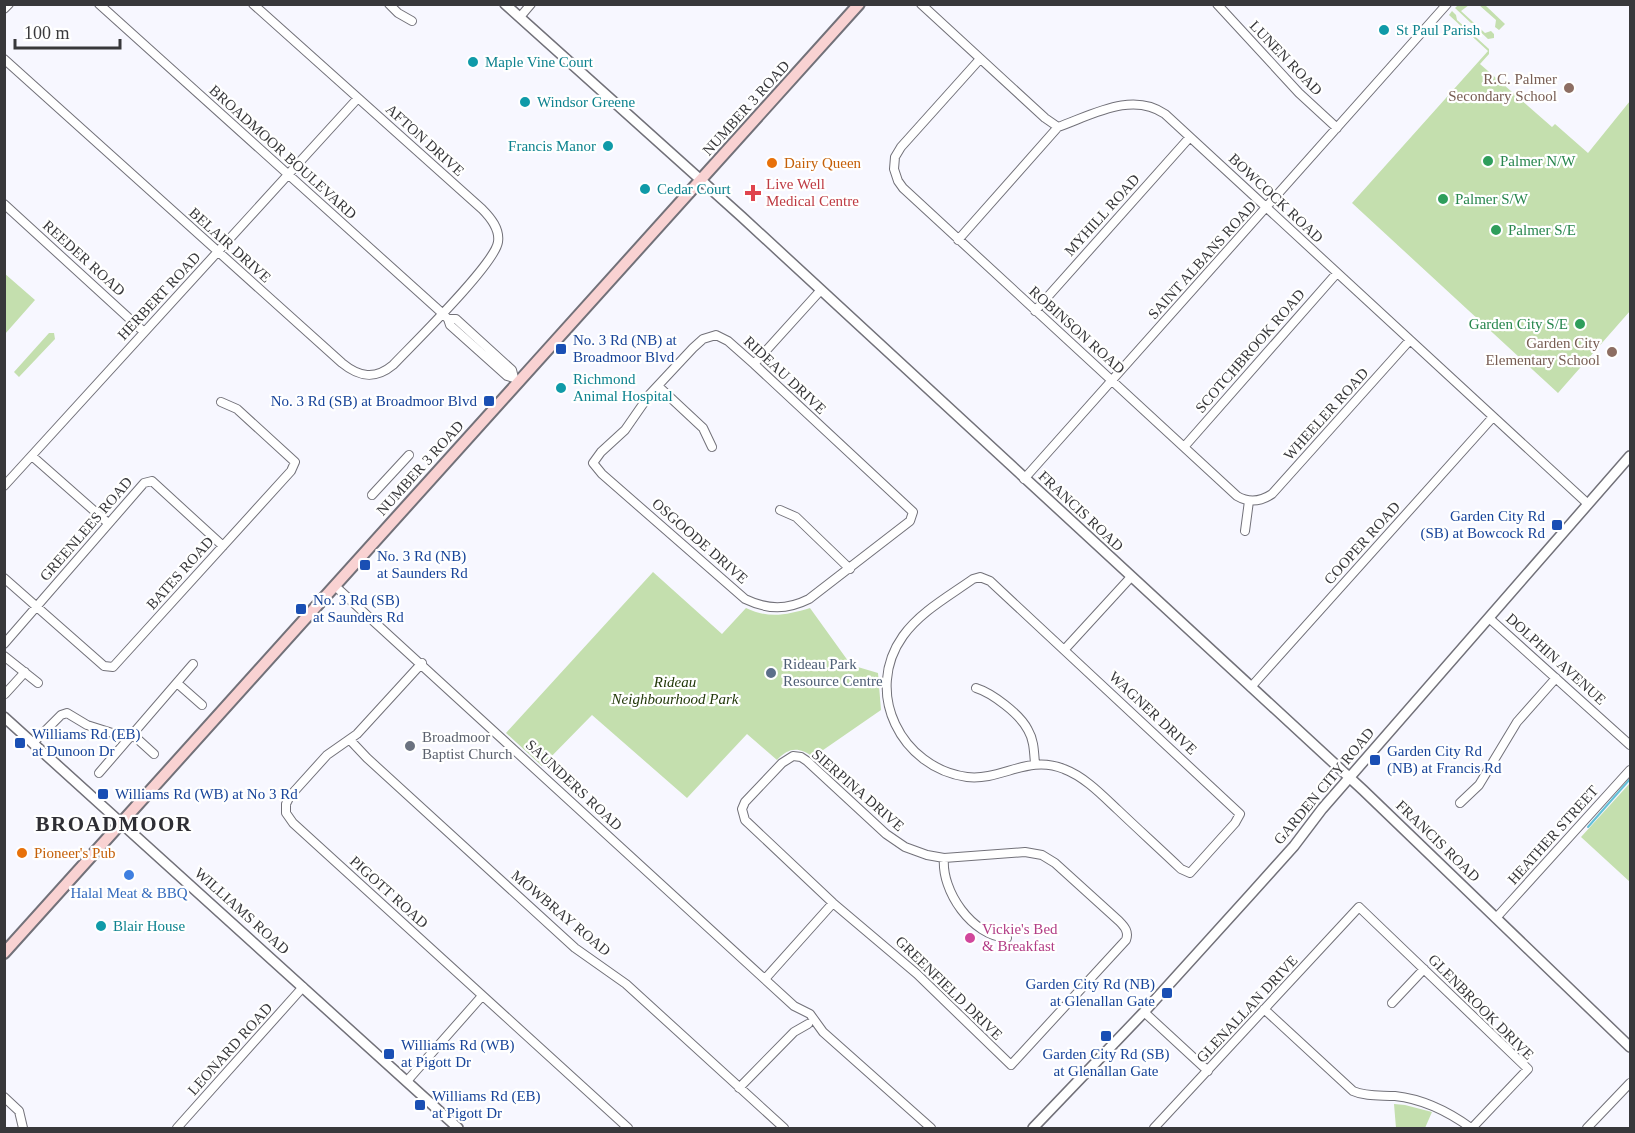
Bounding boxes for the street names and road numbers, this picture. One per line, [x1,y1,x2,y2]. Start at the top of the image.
street label: LUNEN ROAD [1247,18,1326,99]
street label: NUMBER 3 ROAD [699,57,793,159]
street label: BROADMOOR BOULEVARD [206,82,360,222]
street label: AFTON DRIVE [383,101,467,179]
street label: BOWCOCK ROAD [1226,150,1327,246]
street label: MYHILL ROAD [1061,171,1143,259]
street label: SAINT ALBANS ROAD [1145,198,1259,322]
street label: BELAIR DRIVE [186,204,274,286]
street label: REEDER ROAD [40,217,128,299]
street label: HERBERT ROAD [114,249,204,343]
street label: ROBINSON ROAD [1026,283,1128,377]
street label: SCOTCHBROOK ROAD [1192,286,1308,416]
street label: RIDEAU DRIVE [741,333,829,417]
street label: WHEELER ROAD [1281,365,1371,463]
street label: NUMBER 3 ROAD [373,417,467,519]
street label: FRANCIS ROAD [1035,468,1127,554]
street label: GREENLEES ROAD [37,474,135,584]
street label: OSGOODE DRIVE [649,495,751,587]
street label: COOPER ROAD [1321,498,1403,588]
street label: BATES ROAD [143,533,217,613]
street label: DOLPHIN AVENUE [1503,610,1609,708]
street label: WAGNER DRIVE [1106,668,1200,758]
street label: GARDEN CITY ROAD [1271,724,1377,847]
street label: SAUNDERS ROAD [523,736,625,834]
street label: SIERPINA DRIVE [809,746,907,834]
street label: HEATHER STREET [1505,782,1601,888]
street label: FRANCIS ROAD [1393,797,1483,885]
street label: PIGOTT ROAD [347,853,431,931]
street label: WILLIAMS ROAD [192,864,293,958]
street label: MOWBRAY ROAD [508,867,614,959]
street label: GREENFIELD DRIVE [892,933,1006,1043]
street label: GLENBROOK DRIVE [1425,951,1537,1063]
street label: GLENALLAN DRIVE [1193,952,1301,1066]
street label: LEONARD ROAD [185,1000,276,1098]

